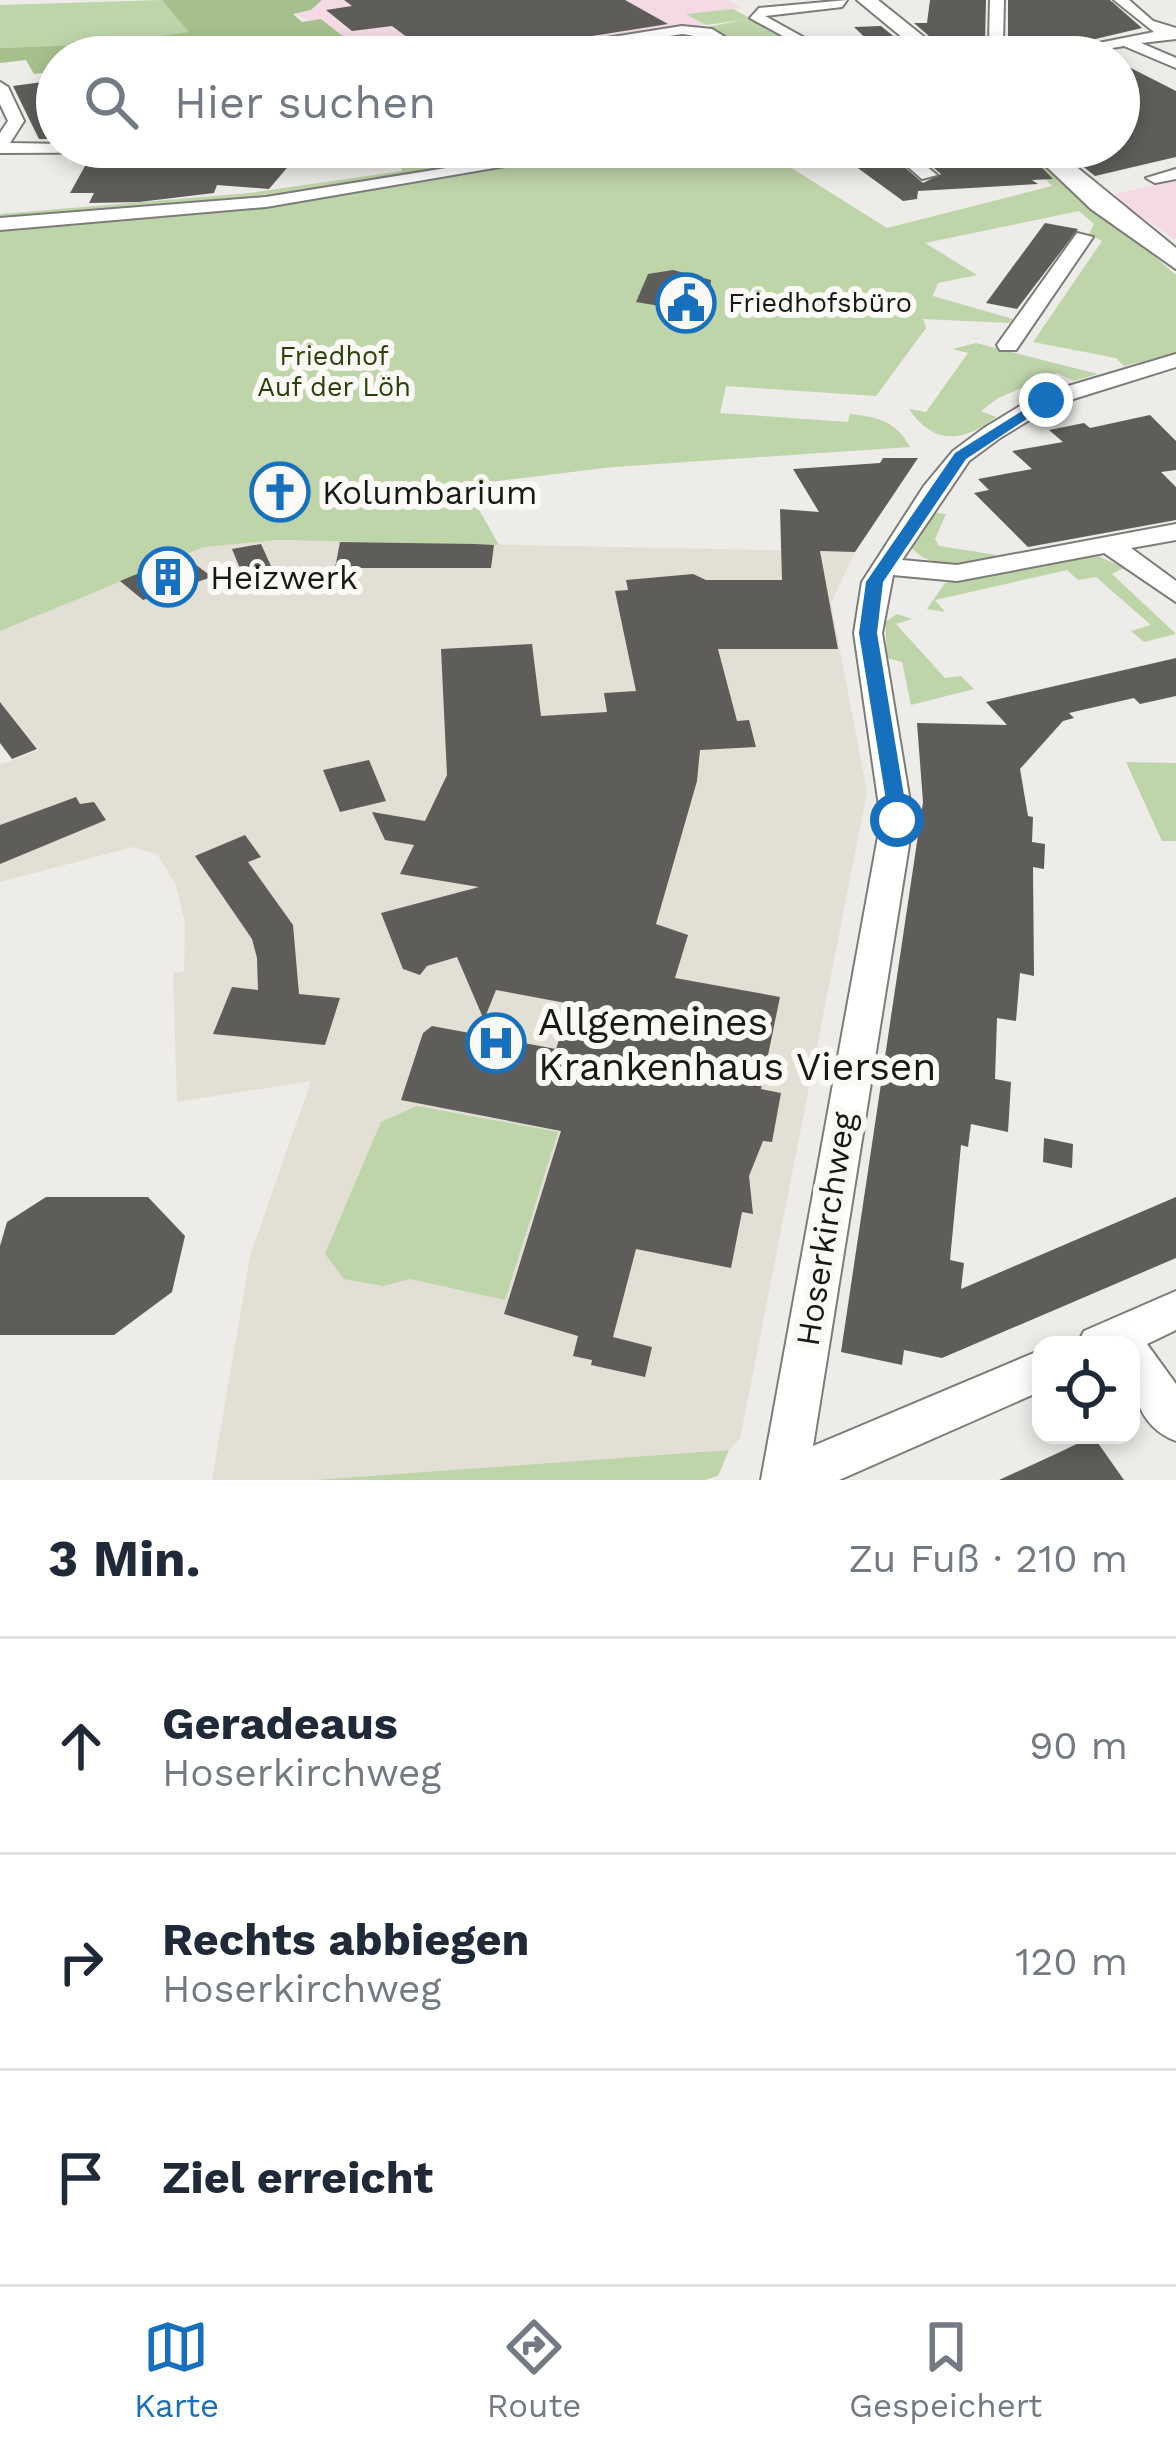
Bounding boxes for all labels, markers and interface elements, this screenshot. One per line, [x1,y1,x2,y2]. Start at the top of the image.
search box [36,36,1140,168]
icon: search [78,69,144,135]
text: Hier suchen [174,76,436,129]
public building icon: Friedhofsbüro [655,272,717,334]
place label: Friedhofsbüro [728,287,912,319]
park label: Friedhof Auf der Löh [257,340,411,403]
route end [1019,373,1073,427]
church icon: Kolumbarium [249,461,311,523]
place label: Kolumbarium [322,473,537,512]
building icon: Heizwerk [137,546,199,608]
place label: Heizwerk [210,558,358,597]
route start [870,793,924,847]
place label: Allgemeines Krankenhaus Viersen [538,999,936,1089]
hospital icon: Allgemeines Krankenhaus Viersen [465,1012,527,1074]
street label: Hoserkirchweg [788,1109,863,1349]
map controls [1032,1336,1140,1444]
button: locate [1032,1336,1140,1444]
text: 3 Min. [48,1529,201,1588]
text: Zu Fuß · 210 m [848,1536,1128,1581]
text: Geradeaus [162,1697,398,1750]
icon: ahead [48,1713,114,1779]
text: 90 m [1029,1723,1128,1768]
text: Hoserkirchweg [162,1750,441,1795]
text: Rechts abbiegen [162,1913,529,1966]
icon: right [48,1929,114,1995]
text: 120 m [1015,1939,1128,1984]
text: Hoserkirchweg [162,1966,441,2011]
icon: arrive [48,2145,114,2211]
text: Ziel erreicht [162,2151,433,2204]
tab: Karte [134,2314,219,2425]
tab: Route [487,2314,581,2425]
tab: Gespeichert [849,2314,1042,2425]

